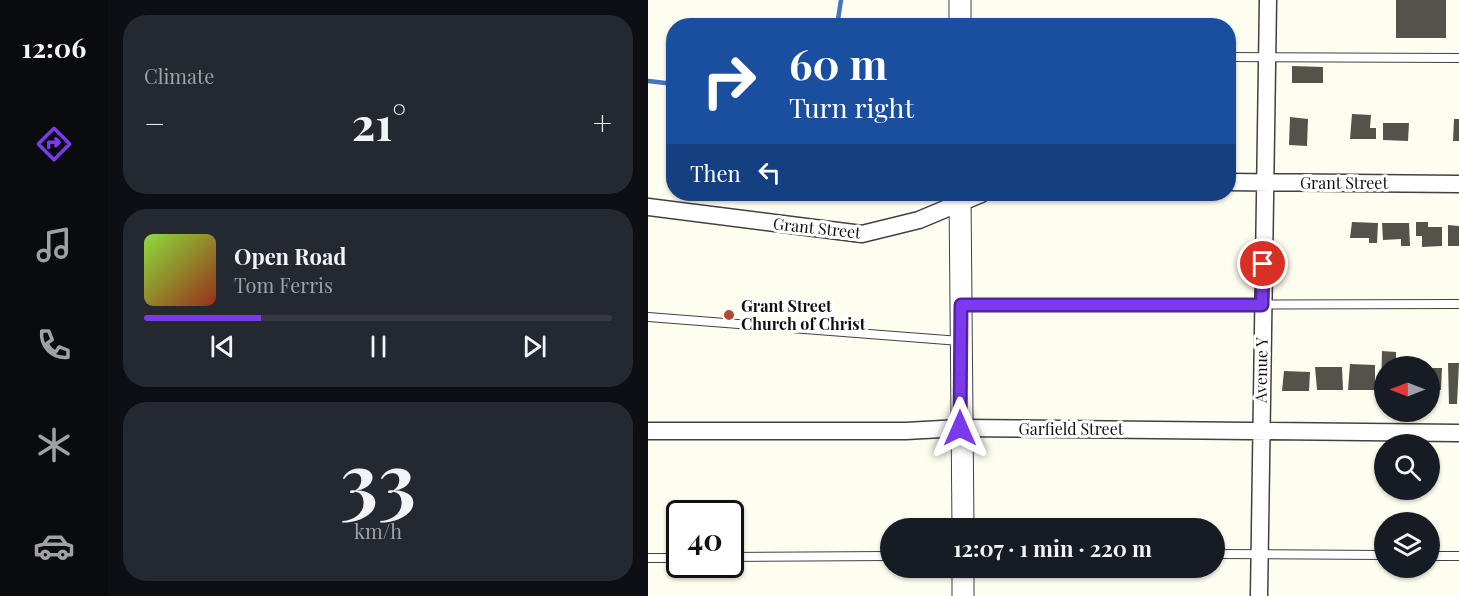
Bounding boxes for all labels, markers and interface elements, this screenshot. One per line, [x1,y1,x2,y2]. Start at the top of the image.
text: 12:06 [22,29,86,65]
text: 60 m [789,35,887,91]
icon: right [690,42,768,120]
text: Climate [144,62,214,89]
text: Turn right [789,89,914,125]
text: 21° [352,92,406,152]
text: − [144,100,165,144]
text: + [593,100,612,144]
icon: directions [33,123,75,165]
icon: left [753,156,786,189]
text: Then [690,158,741,188]
street label: Grant Street [1300,172,1388,193]
street label: Grant Street [772,212,862,243]
icon: music [33,224,75,266]
pin [1237,238,1288,289]
text: Open Road [234,241,346,271]
icon: arrive [1246,247,1279,280]
text: Tom Ferris [234,271,333,298]
place label: Grant Street Church of Christ [741,295,866,334]
marker: Grant Street Church of Christ [722,308,736,322]
icon: phone [33,324,75,366]
icon: previous [206,330,239,363]
icon: pause [362,330,395,363]
icon: next [518,330,551,363]
street label: Avenue Y [1249,336,1272,404]
north arrow [1374,356,1440,422]
map controls [1374,356,1440,578]
position arrow [928,396,992,460]
street label: Garfield Street [1019,418,1124,439]
icon: climate [33,424,75,466]
text: 33 [340,426,416,530]
button: search [1374,434,1440,500]
speed limit sign: 40 [666,500,744,578]
button: layers [1374,512,1440,578]
text: km/h [354,517,402,544]
icon: car [33,525,75,567]
text: 12:07 · 1 min · 220 m [953,533,1152,563]

